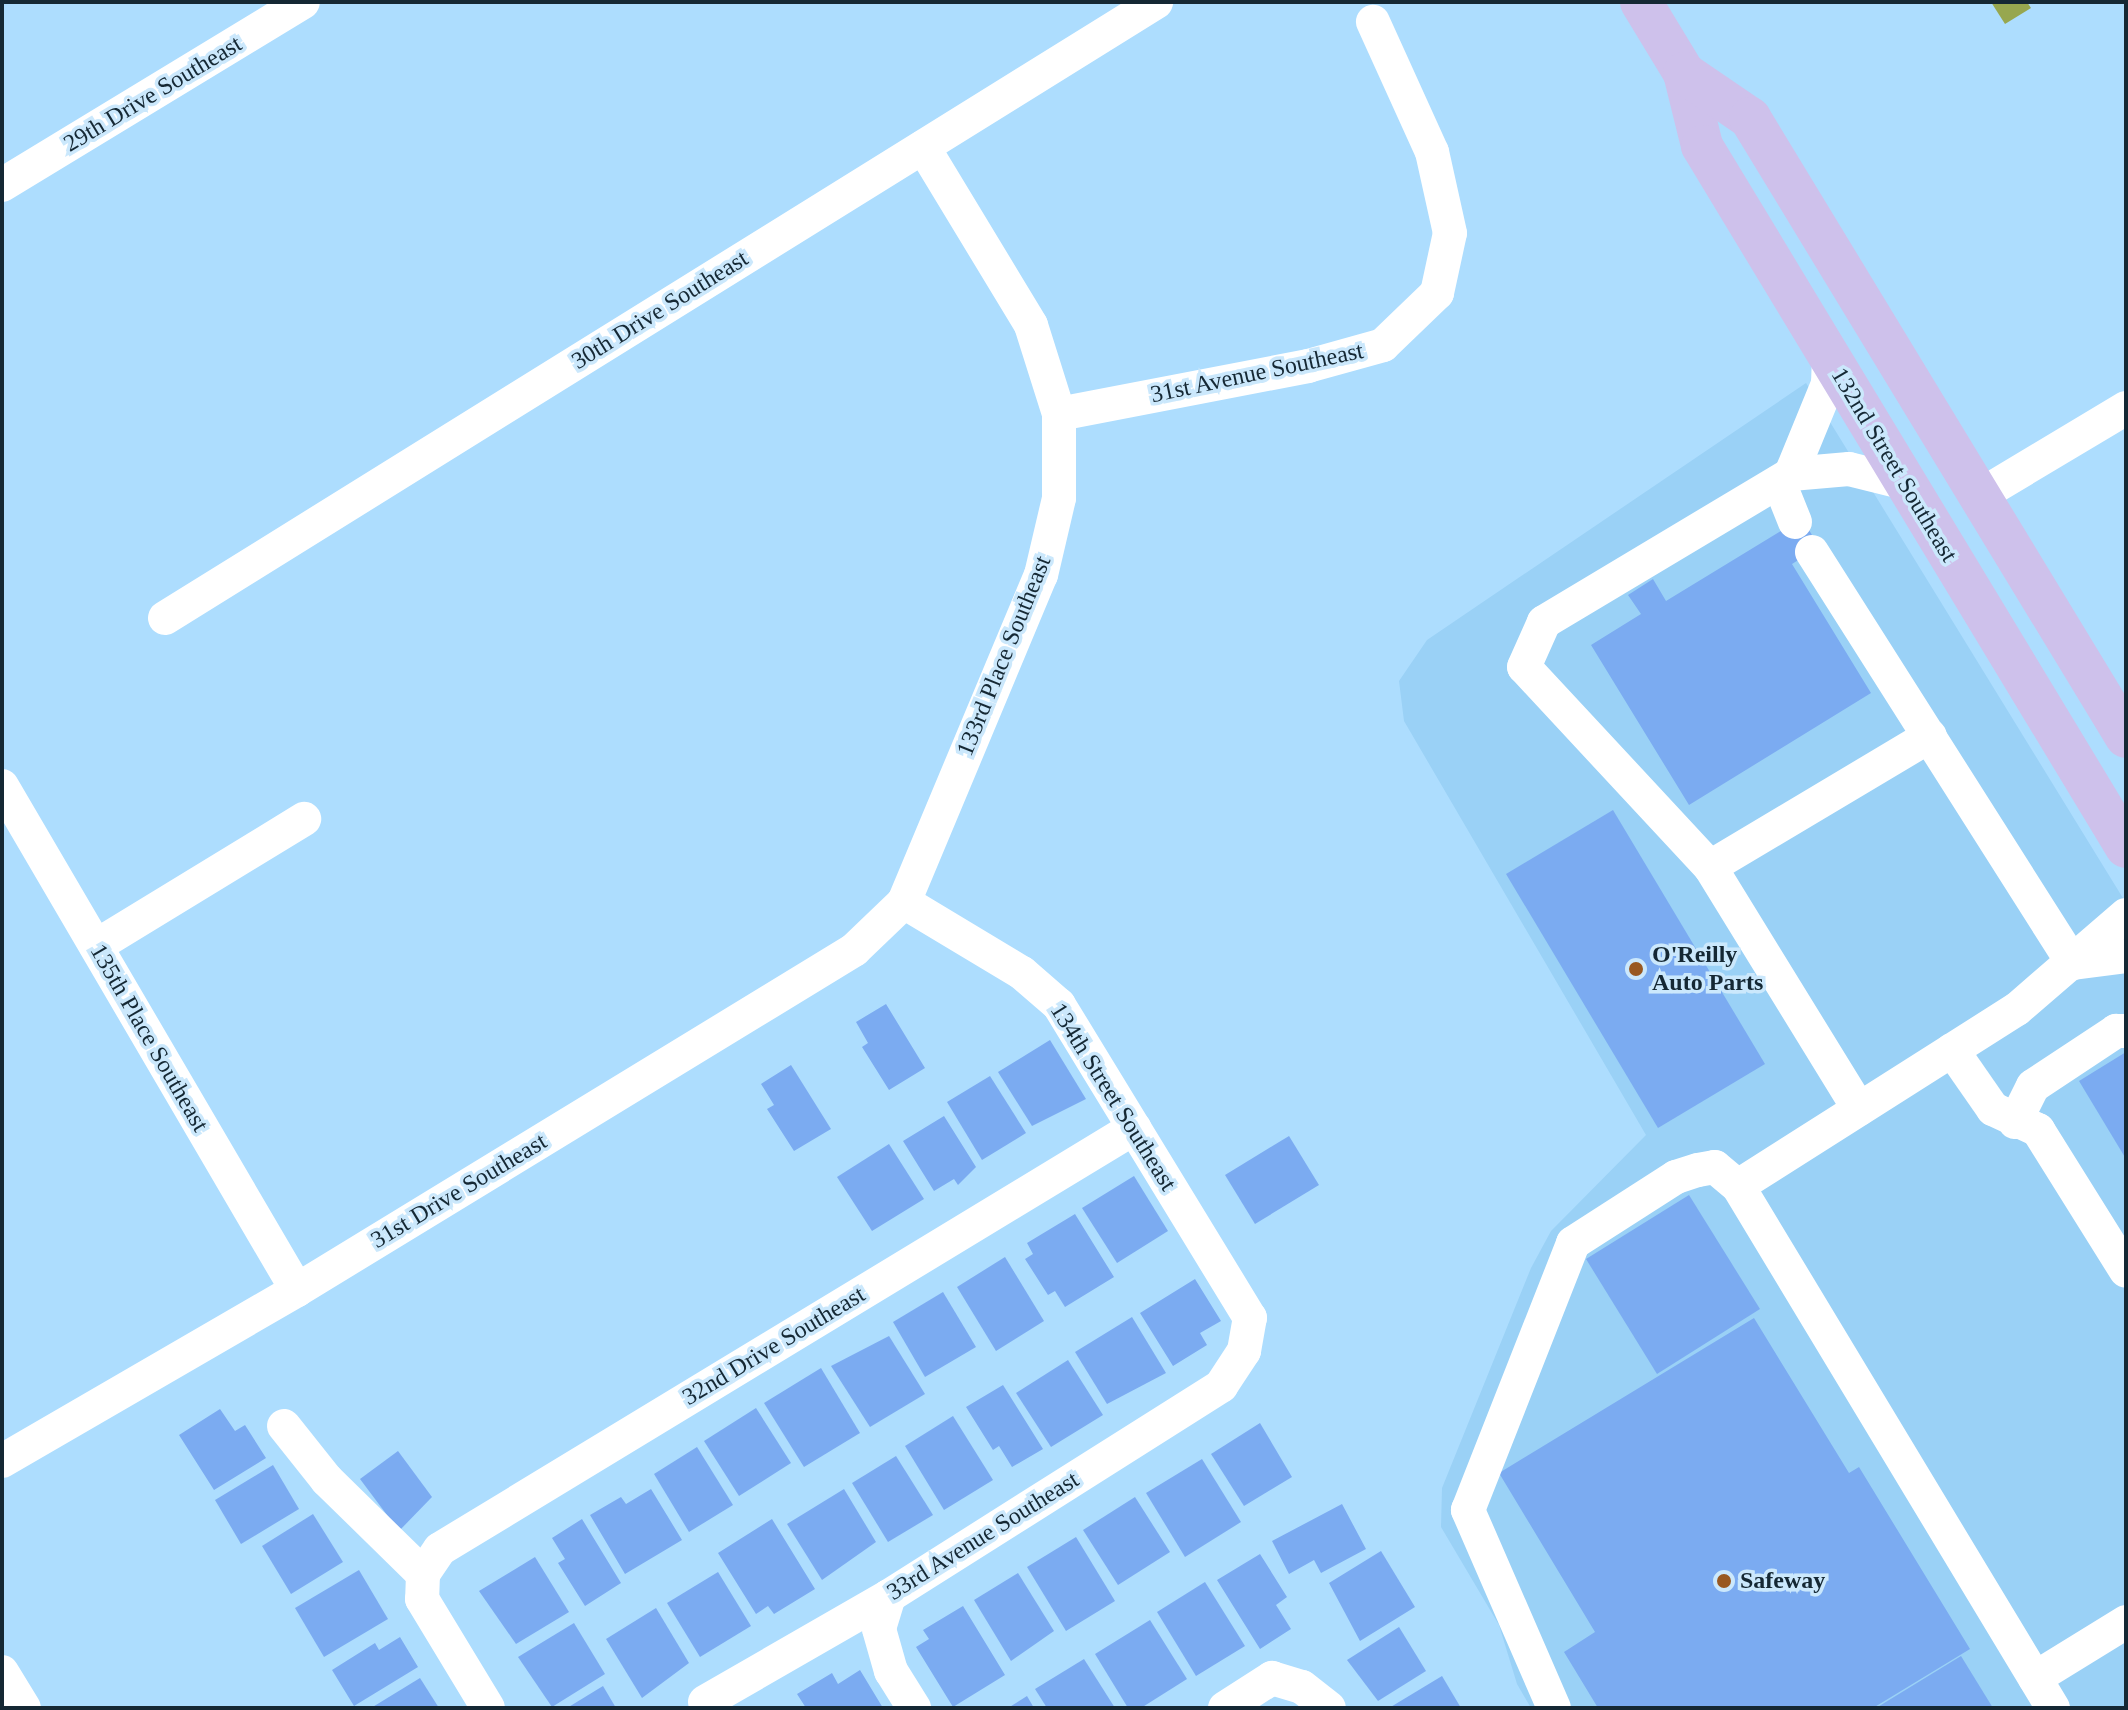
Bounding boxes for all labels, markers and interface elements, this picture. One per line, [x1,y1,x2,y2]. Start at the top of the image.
street label: 29th Drive Southeast [59,29,247,159]
street label: 30th Drive Southeast [566,244,754,376]
street label: 31st Avenue Southeast [1147,336,1367,410]
street label: 132nd Street Southeast [1825,363,1963,567]
street label: 133rd Place Southeast [951,552,1057,760]
street label: 135th Place Southeast [84,939,214,1137]
place label: O'Reilly Auto Parts [1652,941,1763,997]
marker: O'Reilly Auto Parts [1627,960,1645,978]
street label: 134th Street Southeast [1044,998,1182,1196]
street label: 31st Drive Southeast [366,1127,552,1255]
street label: 32nd Drive Southeast [677,1280,871,1412]
street label: 33rd Avenue Southeast [881,1465,1085,1607]
place label: Safeway [1740,1567,1825,1595]
marker: Safeway [1715,1572,1733,1590]

